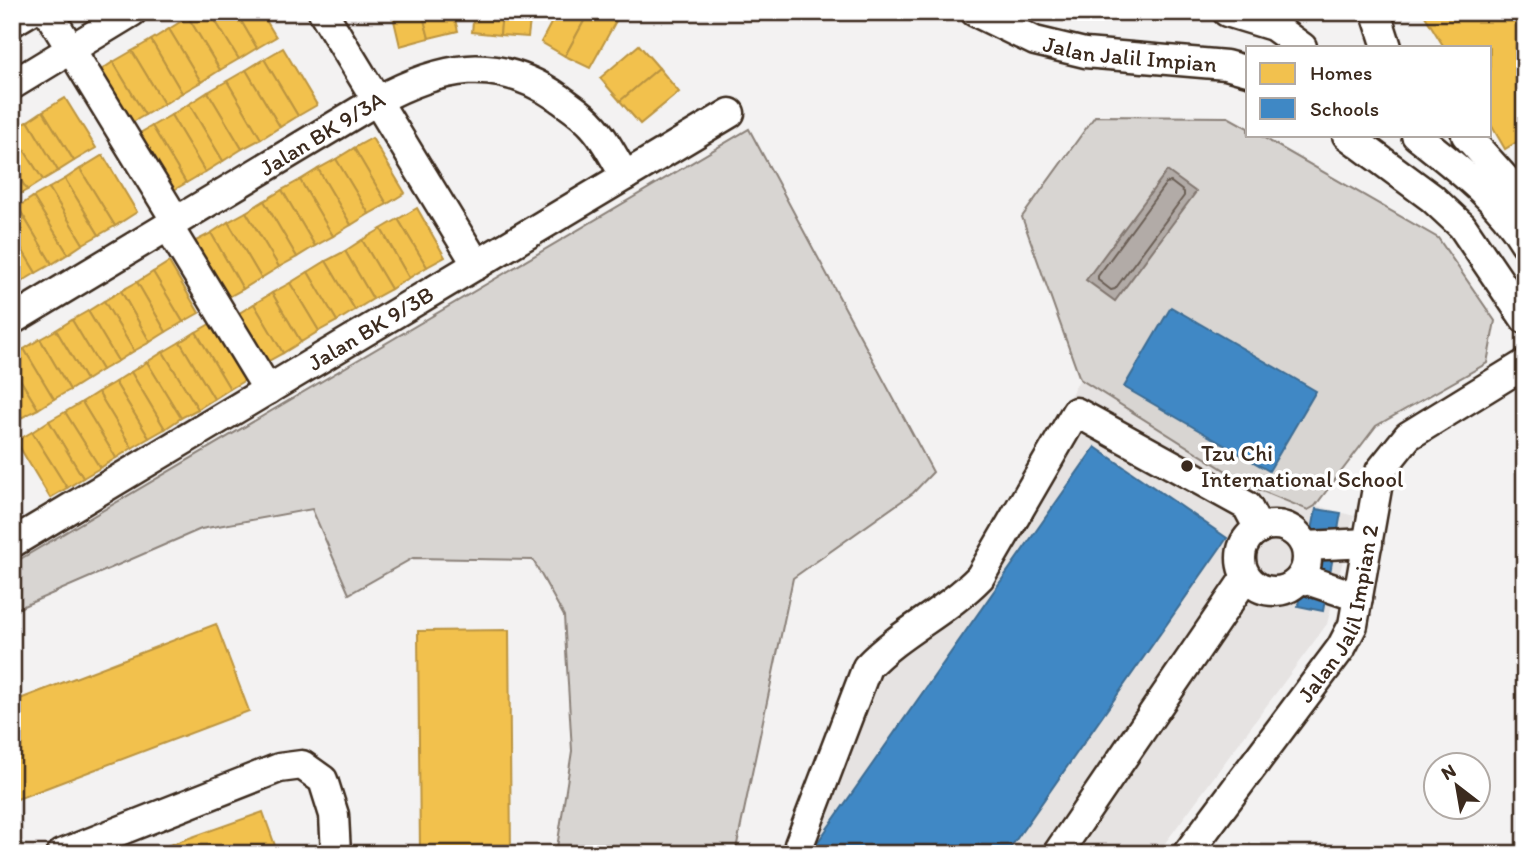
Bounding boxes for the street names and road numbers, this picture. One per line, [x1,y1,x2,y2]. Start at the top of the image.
street label: Jalan Jalil Impian [1040,29,1218,78]
street label: Jalan BK 9/3A [254,85,390,182]
street label: Jalan BK 9/3B [303,280,439,377]
street label: Jalan Jalil Impian 2 [1291,522,1384,708]

